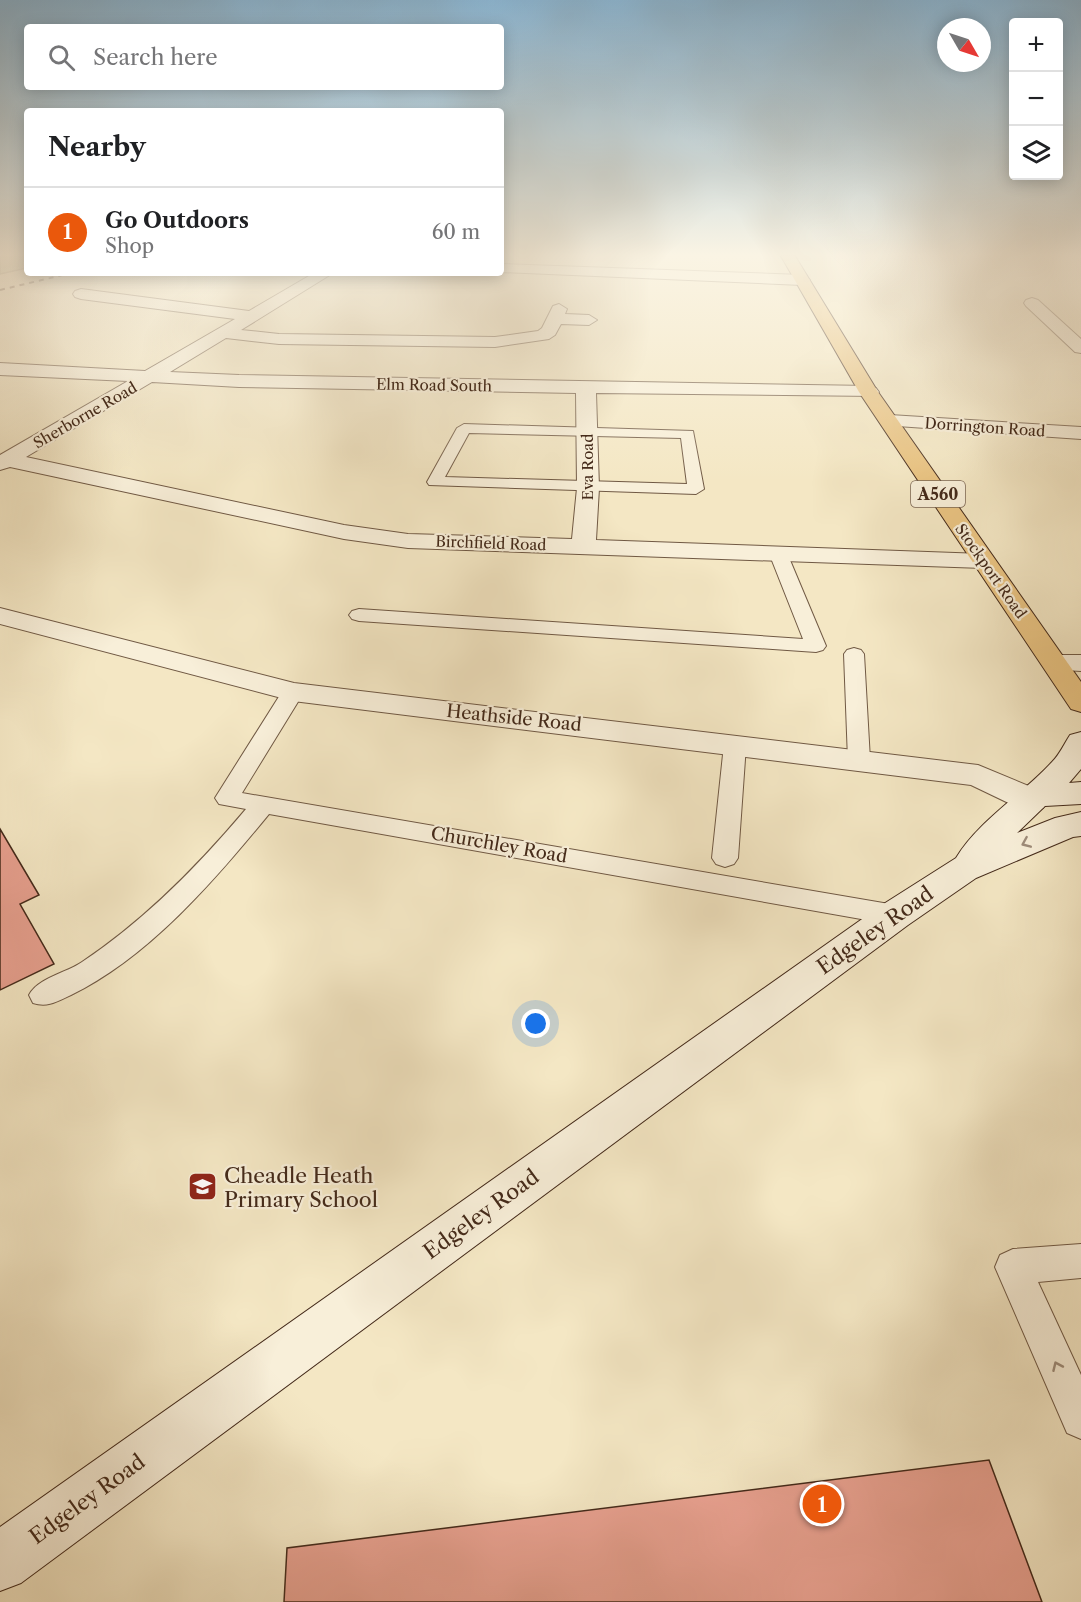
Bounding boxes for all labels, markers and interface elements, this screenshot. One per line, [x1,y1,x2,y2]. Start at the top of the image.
north arrow [937,18,991,72]
map controls [1009,18,1063,180]
button: + [1009,18,1063,72]
search box [24,24,504,90]
icon: search [45,41,78,74]
text: Search here [93,44,218,71]
button: − [1009,72,1063,126]
button: layers [1009,126,1063,180]
text: Nearby [48,131,146,163]
text: Go Outdoors [105,207,249,234]
text: 1 [63,220,72,244]
text: 60 m [432,220,480,244]
text: Shop [105,234,154,258]
street label: Elm Road South [376,374,493,396]
street label: Sherborne Road [30,378,140,452]
street label: Dorrington Road [924,413,1046,441]
street label: Eva Road [578,434,597,500]
road number: A560 [911,481,965,507]
street label: Stockport Road [951,520,1031,622]
street label: Birchfield Road [435,532,547,554]
street label: Heathside Road [445,700,583,736]
street label: Churchley Road [429,822,569,868]
one-way arrow [1021,836,1032,848]
street label: Edgeley Road [812,881,938,979]
your location [521,1009,550,1038]
place label: Cheadle Heath Primary School [224,1163,378,1212]
street label: Edgeley Road [419,1164,544,1264]
school or university icon: Cheadle Heath Primary School [187,1171,219,1203]
one-way arrow [1052,1361,1064,1372]
street label: Edgeley Road [25,1449,150,1549]
pin: 1 [802,1482,842,1526]

